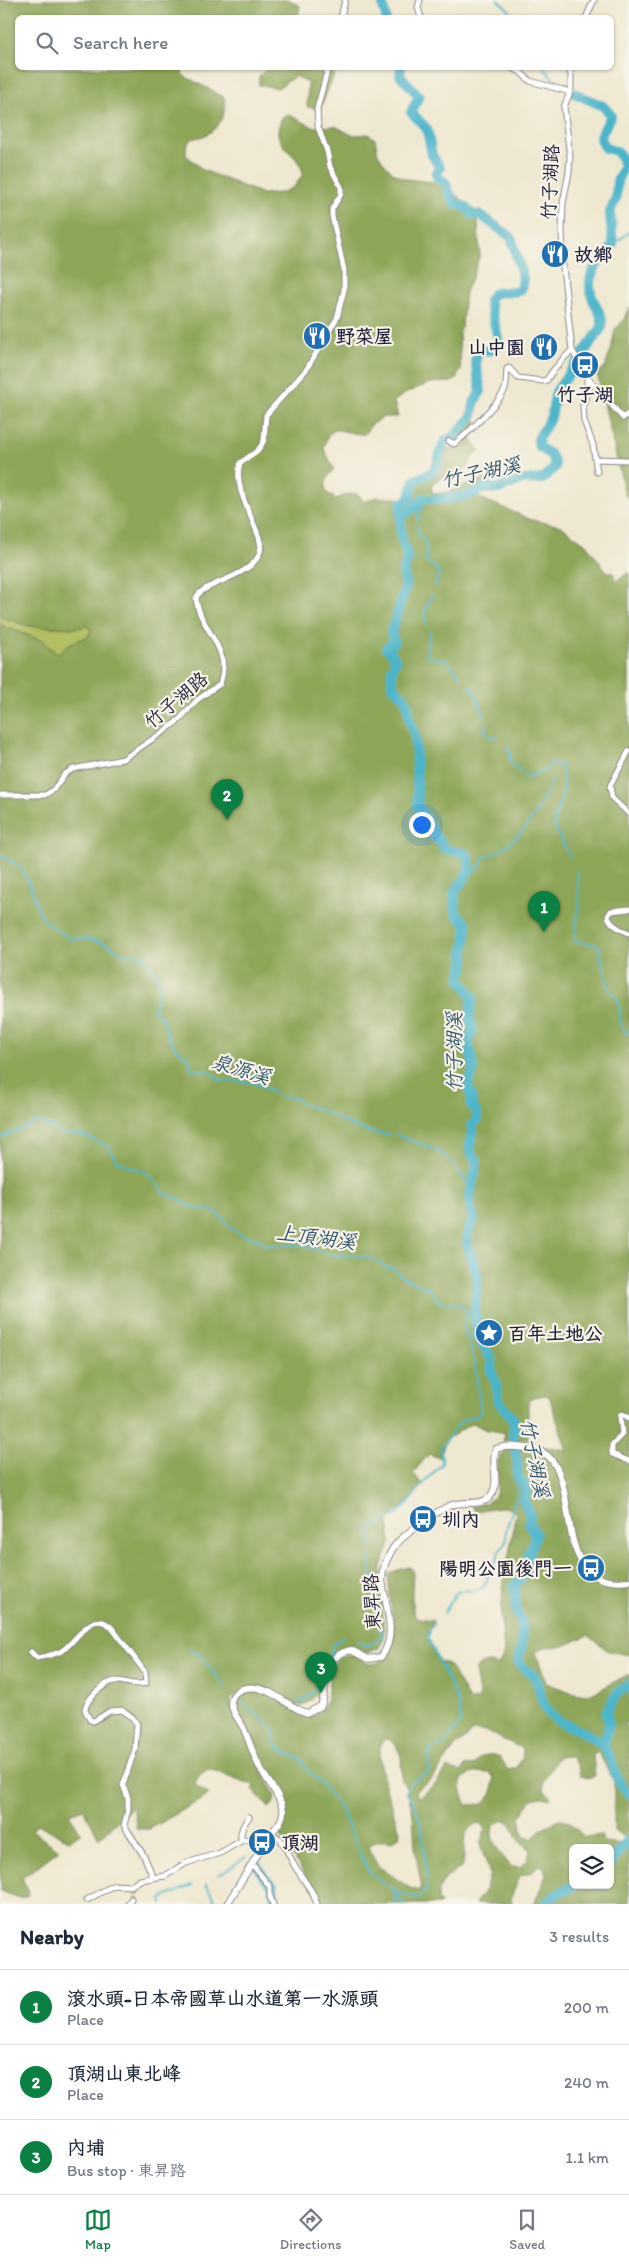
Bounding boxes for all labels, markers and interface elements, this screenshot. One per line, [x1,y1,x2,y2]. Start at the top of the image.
search box [15,15,614,70]
icon: search [33,29,61,57]
text: Search here [73,31,168,54]
street label: 竹子湖路 [537,143,563,221]
restaurant icon: 故鄉 [540,239,570,269]
place label: 故鄉 [574,243,612,266]
restaurant icon: 野菜屋 [302,321,332,351]
place label: 野菜屋 [336,325,393,348]
restaurant icon: 山中園 [529,332,559,362]
place label: 山中園 [468,336,525,359]
bus stop icon: 竹子湖 [570,350,600,380]
place label: 竹子湖 [556,383,614,406]
water label: 竹子湖溪 [439,452,524,492]
street label: 竹子湖路 [139,667,213,733]
pin: 2 [211,779,243,820]
your location [409,812,435,838]
pin: 1 [528,891,560,932]
water label: 竹子湖溪 [442,1011,466,1092]
water label: 泉源溪 [209,1049,274,1090]
water label: 上頂湖溪 [275,1220,358,1254]
place icon: 百年土地公 [474,1318,504,1348]
place label: 百年土地公 [508,1322,603,1345]
water label: 竹子湖溪 [516,1416,555,1501]
bus stop icon: 圳內 [408,1504,438,1534]
place label: 圳內 [442,1508,480,1531]
bus stop icon: 陽明公園後門一 [576,1553,606,1583]
place label: 陽明公園後門一 [439,1557,572,1580]
street label: 東昇路 [359,1573,385,1631]
pin: 3 [305,1652,337,1693]
bus stop icon: 頂湖 [247,1827,277,1857]
place label: 頂湖 [281,1831,319,1854]
map controls [569,1844,614,1889]
button: layers [569,1844,614,1889]
text: Nearby [20,1924,84,1949]
text: 3 results [549,1927,609,1946]
text: 滾水頭-日本帝國草山水道第一水源頭 [67,1987,379,2010]
text: 1 [32,1998,40,2017]
text: 200 m [564,1998,609,2017]
text: Place [67,2010,104,2029]
text: 頂湖山東北峰 [67,2062,181,2085]
text: 2 [32,2073,40,2092]
text: 240 m [564,2073,609,2092]
text: Place [67,2085,104,2104]
text: 內埔 [67,2136,105,2159]
text: 3 [32,2148,40,2167]
text: 1.1 km [565,2148,609,2167]
text: Bus stop · 東昇路 [67,2161,186,2180]
tab: Map [84,2206,112,2253]
tab: Directions [280,2206,341,2253]
tab: Saved [509,2206,545,2253]

